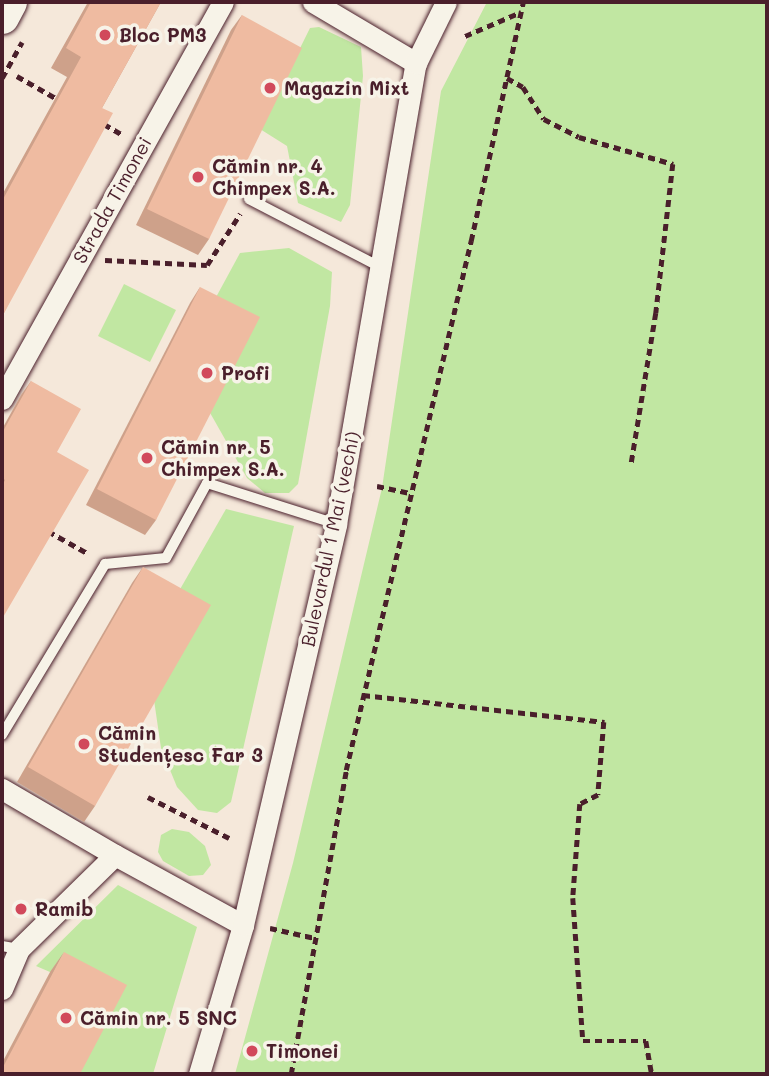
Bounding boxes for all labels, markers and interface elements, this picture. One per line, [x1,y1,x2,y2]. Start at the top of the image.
place label: Bloc PM3 [119,24,206,46]
marker: Bloc PM3 [97,27,113,43]
place label: Magazin Mixt [284,77,409,99]
marker: Magazin Mixt [262,80,278,96]
street label: Strada Timonei [68,133,156,267]
place label: Cămin nr. 4 Chimpex S.A. [212,155,336,199]
marker: Cămin nr. 4 Chimpex S.A. [190,169,206,185]
place label: Profi [221,362,270,384]
marker: Profi [199,365,215,381]
street label: Bulevardul 1 Mai (vechi) [296,429,364,649]
place label: Cămin nr. 5 Chimpex S.A. [161,436,285,480]
marker: Cămin nr. 5 Chimpex S.A. [139,450,155,466]
place label: Cămin Studențesc Far 3 [98,722,263,766]
marker: Cămin Studențesc Far 3 [76,736,92,752]
place label: Ramib [35,898,93,920]
marker: Ramib [13,901,29,917]
place label: Cămin nr. 5 SNC [80,1007,237,1029]
marker: Cămin nr. 5 SNC [58,1010,74,1026]
place label: Timonei [266,1040,339,1062]
marker: Timonei [244,1043,260,1059]

